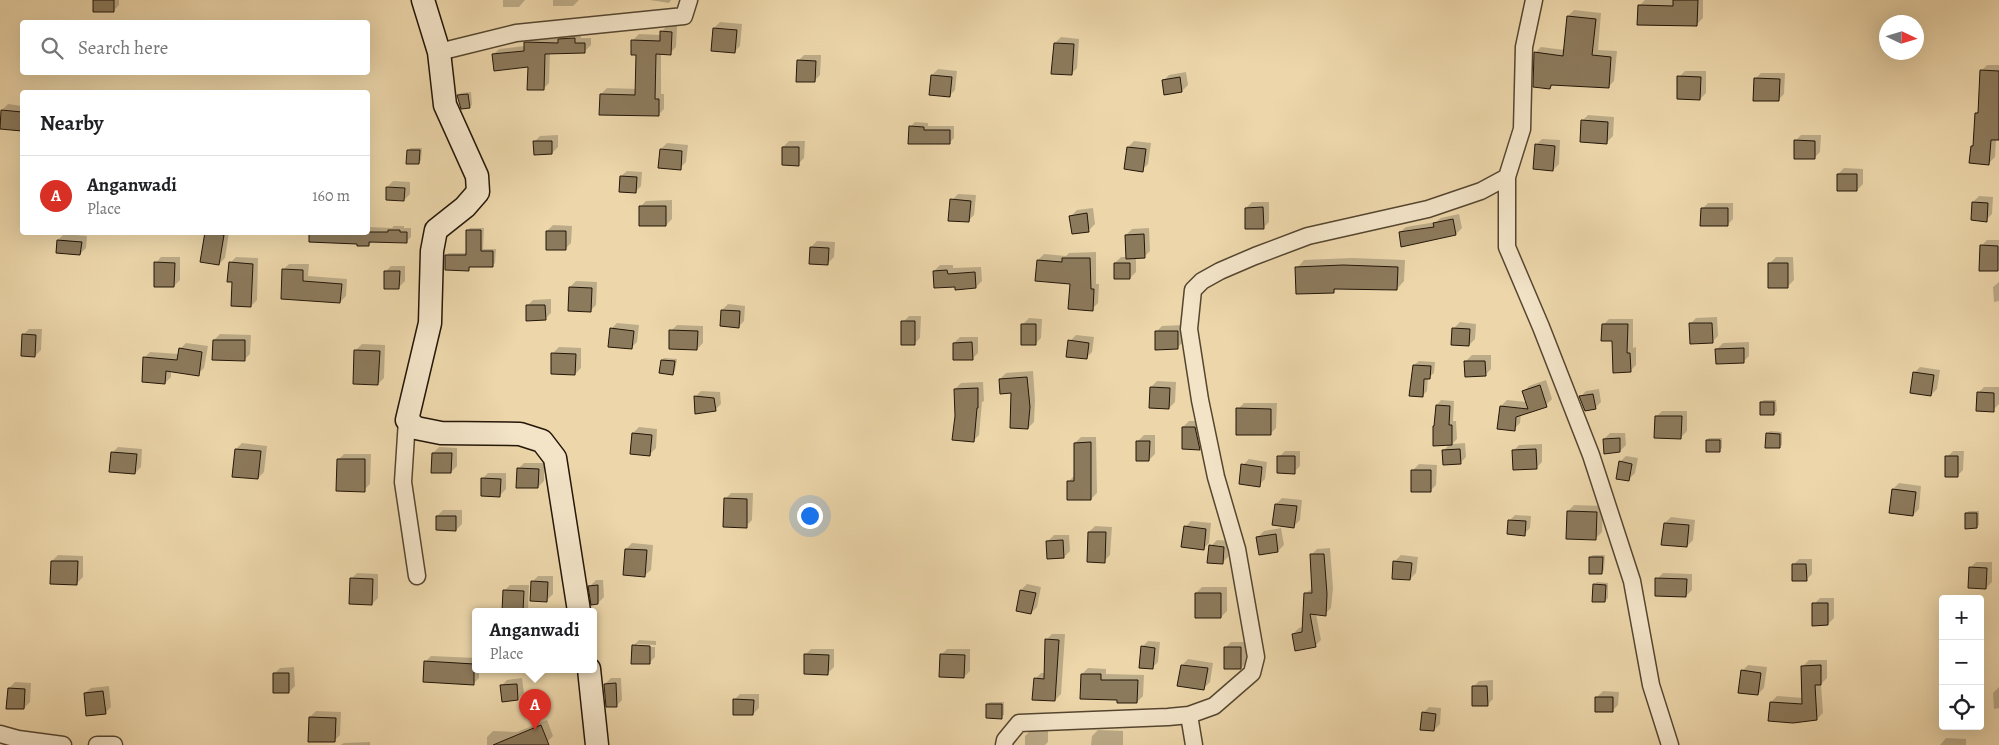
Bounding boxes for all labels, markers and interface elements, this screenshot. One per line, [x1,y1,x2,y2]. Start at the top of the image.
north arrow [1879,15,1924,60]
search box [20,20,370,75]
icon: search [38,34,66,62]
text: Search here [78,35,168,61]
text: Nearby [40,109,103,137]
text: Anganwadi [87,172,177,198]
text: A [51,185,61,207]
text: 160 m [312,185,350,207]
text: Place [87,198,121,220]
your location [797,503,823,529]
map controls [1939,595,1984,730]
button: + [1939,595,1984,640]
popup [472,608,597,673]
text: Anganwadi [490,617,579,643]
button: − [1939,640,1984,685]
text: Place [490,643,523,665]
button: locate [1939,685,1984,730]
pin: A [519,689,551,730]

